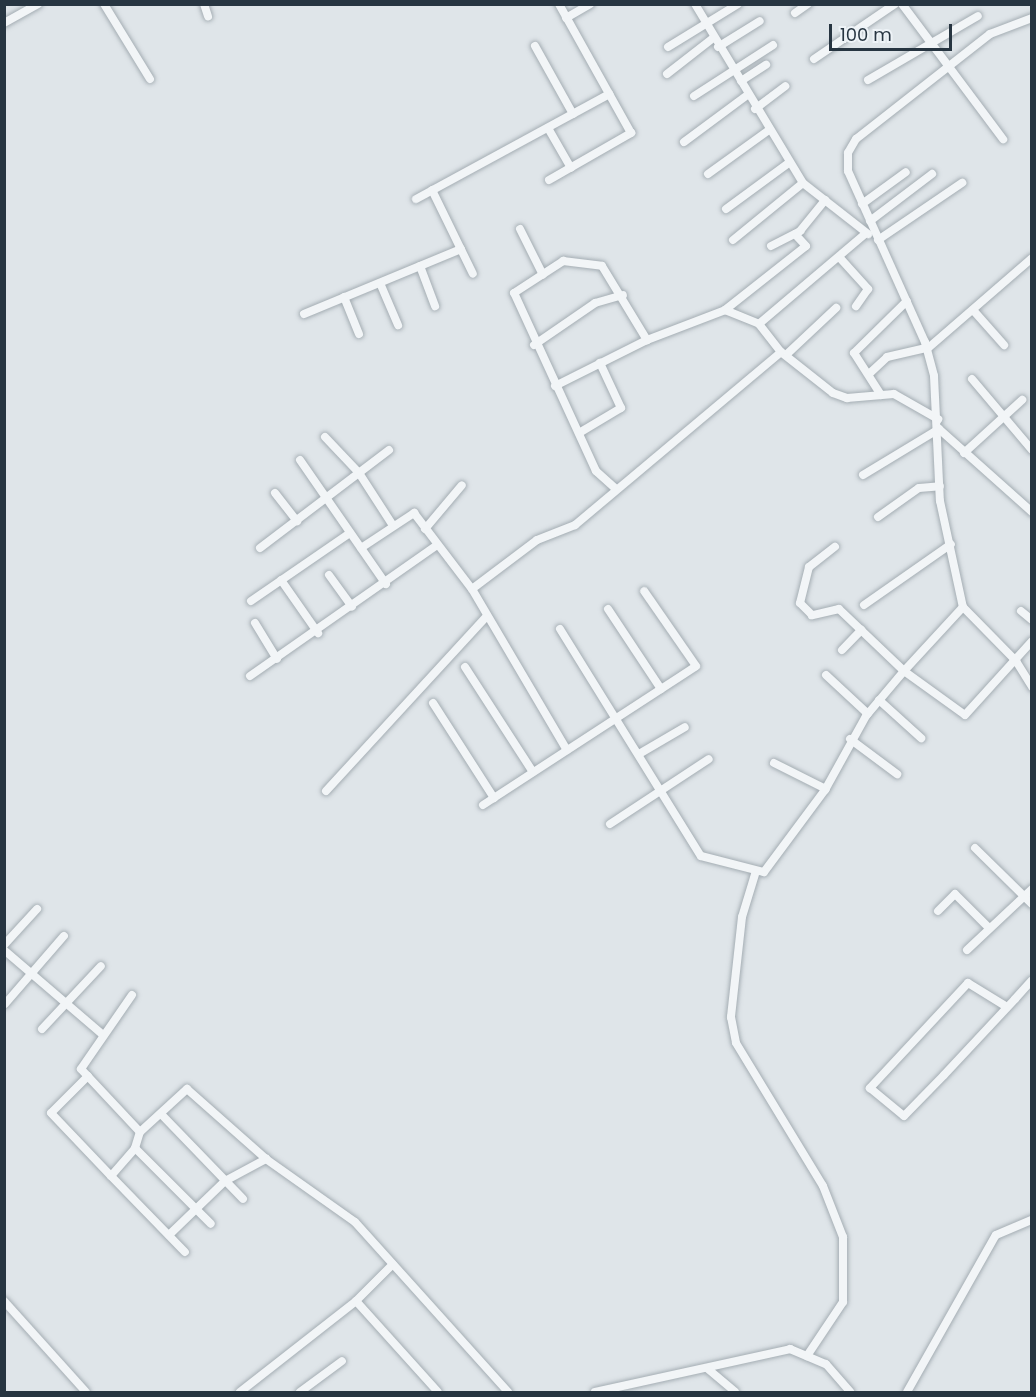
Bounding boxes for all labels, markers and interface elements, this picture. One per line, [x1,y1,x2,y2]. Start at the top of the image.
scale bar [832,12,955,50]
text: 100 m [840,22,892,47]

